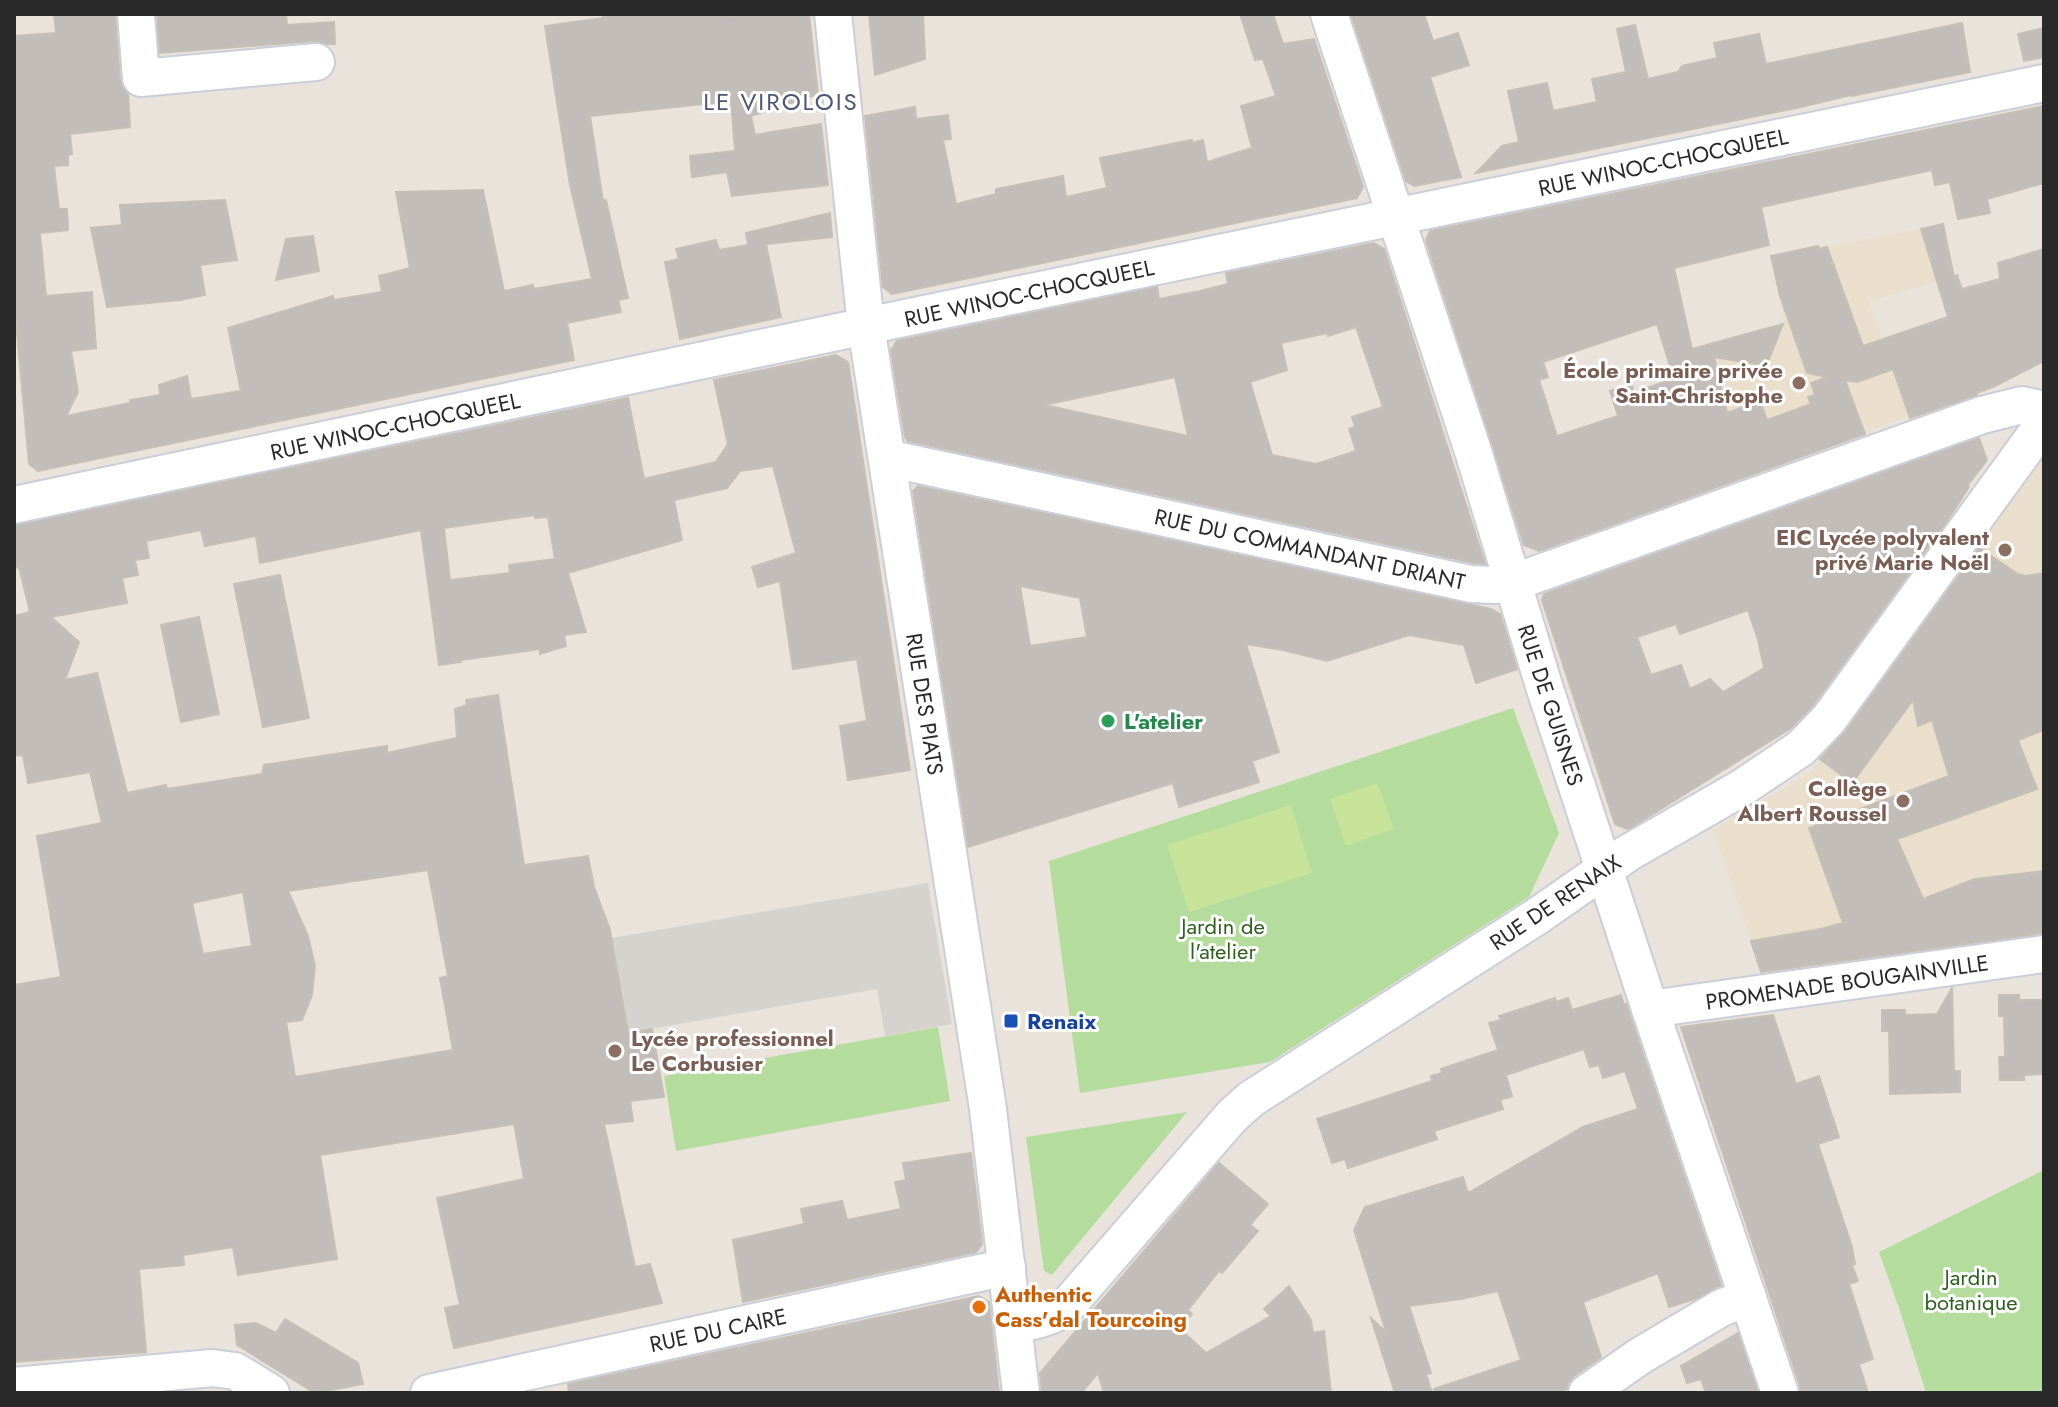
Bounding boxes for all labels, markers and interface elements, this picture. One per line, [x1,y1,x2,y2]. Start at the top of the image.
district label: LE VIROLOIS [703,84,859,119]
street label: RUE WINOC-CHOCQUEEL [1535,120,1791,204]
street label: RUE WINOC-CHOCQUEEL [901,251,1157,335]
place label: École primaire privée Saint-Christophe [1563,354,1783,411]
marker: École primaire privée Saint-Christophe [1790,374,1808,392]
street label: RUE WINOC-CHOCQUEEL [267,384,523,468]
street label: RUE DU COMMANDANT DRIANT [1152,500,1469,598]
place label: EIC Lycée polyvalent privé Marie Noël [1776,521,1989,578]
marker: EIC Lycée polyvalent privé Marie Noël [1996,541,2014,559]
street label: RUE DE GUISNES [1510,620,1592,790]
street label: RUE DES PIATS [898,631,952,777]
place label: L'atelier [1124,705,1203,737]
marker: L'atelier [1099,712,1117,730]
place label: Collège Albert Roussel [1737,772,1887,829]
marker: Collège Albert Roussel [1894,792,1912,810]
street label: RUE DE RENAIX [1483,846,1627,958]
park label: Jardin de l'atelier [1178,910,1265,967]
street label: PROMENADE BOUGAINVILLE [1703,946,1991,1018]
place label: Renaix [1027,1005,1096,1037]
marker: Renaix [1002,1012,1020,1030]
place label: Lycée professionnel Le Corbusier [631,1022,834,1079]
marker: Lycée professionnel Le Corbusier [606,1042,624,1060]
park label: Jardin botanique [1924,1261,2018,1318]
place label: Authentic Cass'dal Tourcoing [994,1278,1187,1335]
marker: Authentic Cass'dal Tourcoing [970,1298,988,1316]
street label: RUE DU CAIRE [647,1300,789,1360]

